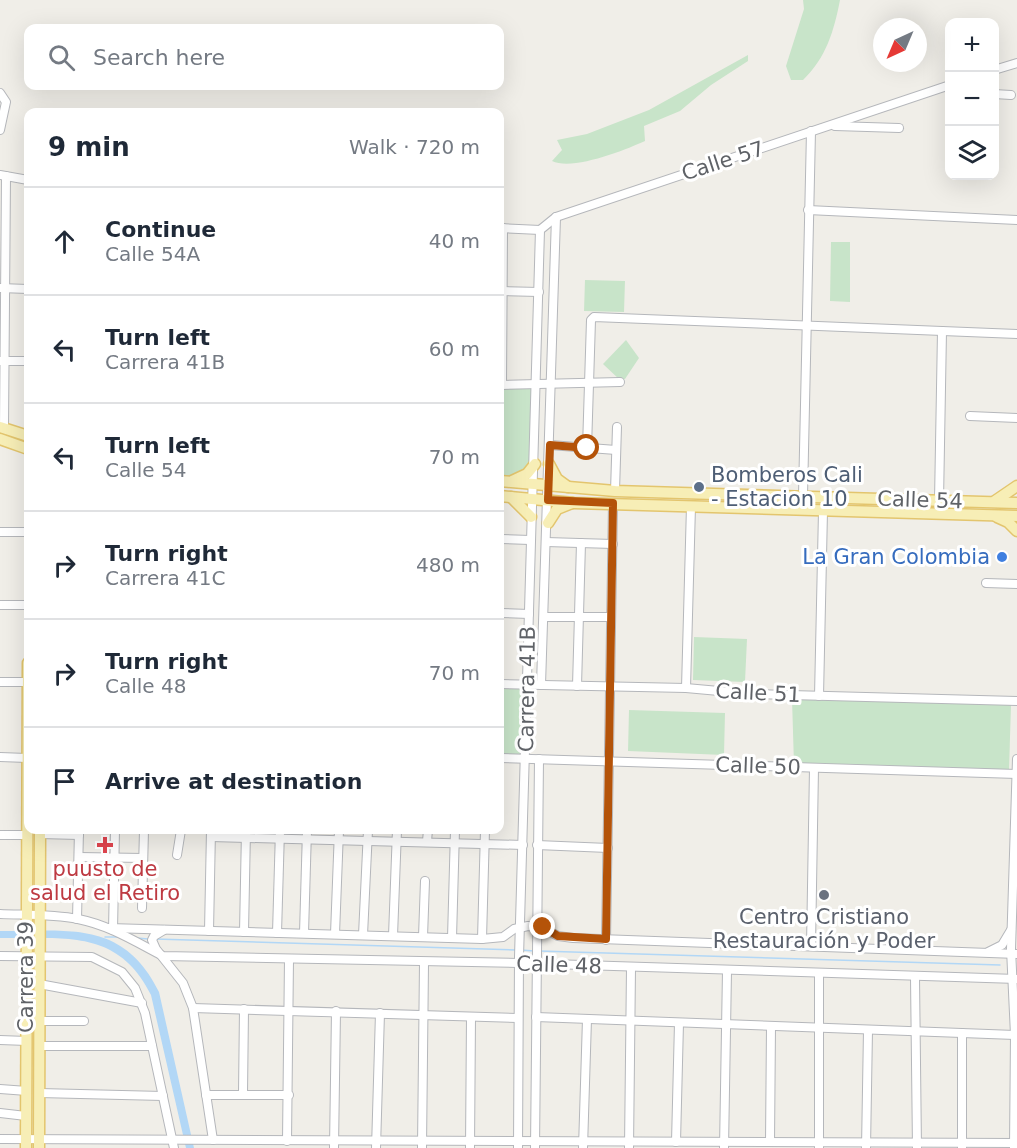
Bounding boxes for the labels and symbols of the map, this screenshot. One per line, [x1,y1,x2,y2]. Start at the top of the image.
north arrow [873,18,927,72]
street label: Calle 57 [679,136,767,186]
route start [573,434,599,460]
place label: Bomberos Cali - Estacion 10 [711,463,863,511]
marker: Bomberos Cali - Estacion 10 [692,480,706,494]
street label: Calle 54 [877,487,963,513]
place label: La Gran Colombia [802,545,990,569]
marker: La Gran Colombia [995,550,1009,564]
street label: Carrera 41B [514,626,540,752]
street label: Calle 51 [715,679,801,707]
street label: Calle 50 [715,753,801,779]
marker: puusto de salud el Retiro [96,836,114,854]
place label: puusto de salud el Retiro [30,857,180,905]
marker: Centro Cristiano Restauración y Poder [817,888,831,902]
place label: Centro Cristiano Restauración y Poder [713,905,936,953]
route end [529,913,555,939]
street label: Carrera 39 [14,921,38,1033]
street label: Calle 48 [516,952,602,978]

